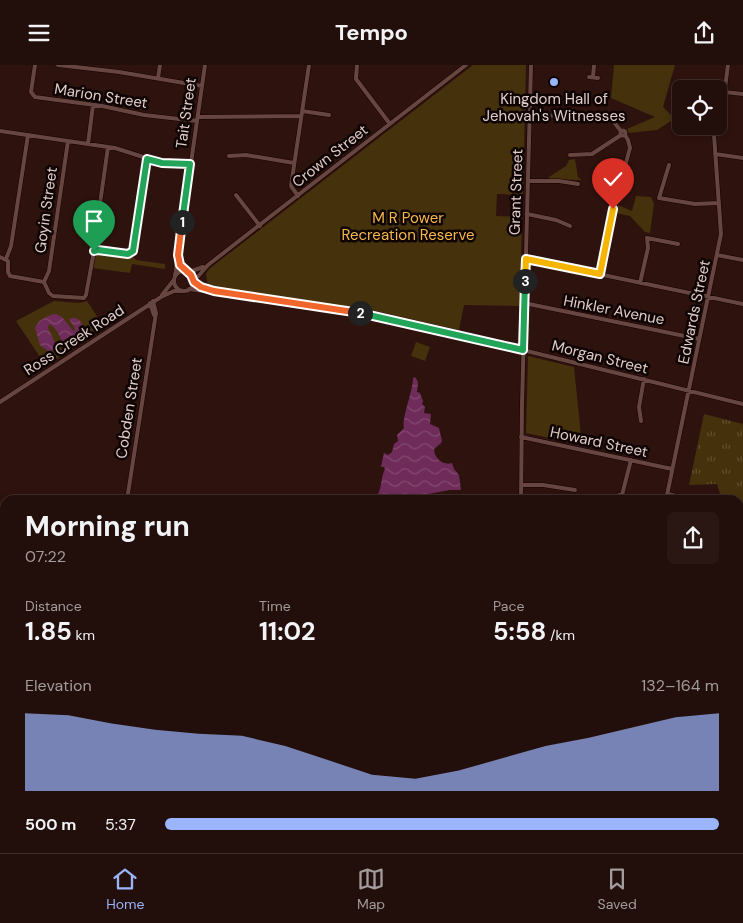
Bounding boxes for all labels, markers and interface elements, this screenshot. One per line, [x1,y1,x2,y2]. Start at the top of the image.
text: Tempo [335,18,408,47]
icon: menu [25,19,53,47]
icon: share [690,19,718,47]
street label: Tait Street [171,76,201,150]
marker: Kingdom Hall of Jehovah's Witnesses [548,76,560,88]
street label: Marion Street [53,79,149,113]
map controls [672,80,727,135]
button: locate [672,80,727,135]
place label: Kingdom Hall of Jehovah's Witnesses [483,89,625,126]
street label: Crown Street [288,120,372,192]
street label: Grant Street [505,149,527,235]
pin [592,158,634,209]
icon: check [599,165,627,193]
street label: Goyin Street [30,166,62,254]
pin [73,200,115,251]
icon: arrive [80,207,108,235]
park label: M R Power Recreation Reserve [342,208,474,245]
pin: 1 [170,209,194,235]
text: 1 [180,213,185,231]
street label: Edwards Street [673,258,715,366]
pin: 3 [512,269,538,293]
text: 3 [521,272,530,290]
street label: Hinkler Avenue [562,290,666,330]
street label: Ross Creek Road [20,300,128,380]
pin: 2 [348,301,372,325]
text: 2 [356,304,365,322]
street label: Morgan Street [550,335,650,379]
street label: Cobden Street [111,356,147,460]
street label: Howard Street [548,422,650,462]
text: Morning run [25,508,190,545]
button: share [667,512,719,564]
text: 07:22 [25,546,66,567]
text: Distance [25,597,82,615]
text: Time [259,597,291,615]
text: Pace [493,597,524,615]
text: 1.85 [25,615,72,648]
text: 11:02 [259,615,315,648]
text: 5:58 [493,615,546,648]
text: km [72,626,95,644]
text: /km [546,626,575,644]
text: Elevation [25,675,92,696]
text: 132–164 m [641,675,719,696]
text: 500 m [25,814,76,835]
text: 5:37 [105,814,136,835]
tab: Home [106,865,144,913]
tab: Map [357,865,385,913]
tab: Saved [598,865,637,913]

